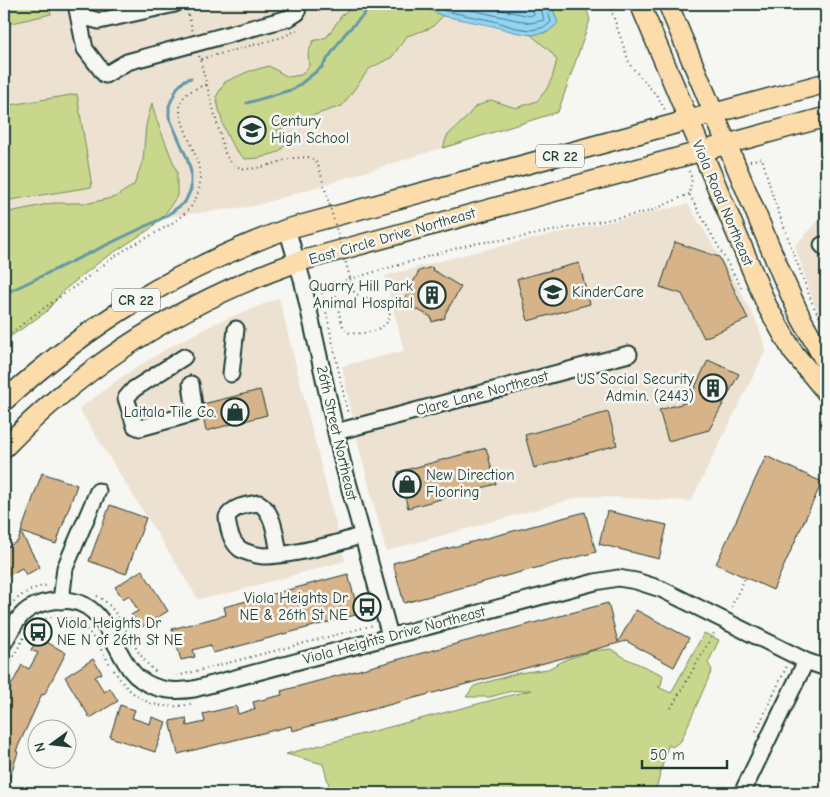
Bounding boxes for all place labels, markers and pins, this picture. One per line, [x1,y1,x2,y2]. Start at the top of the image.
place label: Century High School [271,112,349,147]
school or university icon: Century High School [237,115,267,145]
place label: Quarry Hill Park Animal Hospital [309,277,414,312]
school or university icon: KinderCare [538,277,568,307]
building icon: Quarry Hill Park Animal Hospital [417,280,447,310]
place label: KinderCare [572,283,644,301]
place label: US Social Security Admin. (2443) [576,370,694,405]
building icon: US Social Security Admin. (2443) [698,373,728,403]
shop icon: Laitala Tile Co. [220,397,250,427]
place label: Laitala Tile Co. [124,403,216,421]
place label: New Direction Flooring [426,466,515,501]
shop icon: New Direction Flooring [392,469,422,499]
place label: Viola Heights Dr NE & 26th St NE [240,589,348,624]
bus stop icon: Viola Heights Dr NE & 26th St NE [352,592,382,622]
place label: Viola Heights Dr NE N of 26th St NE [57,614,183,649]
bus stop icon: Viola Heights Dr NE N of 26th St NE [23,617,53,647]

